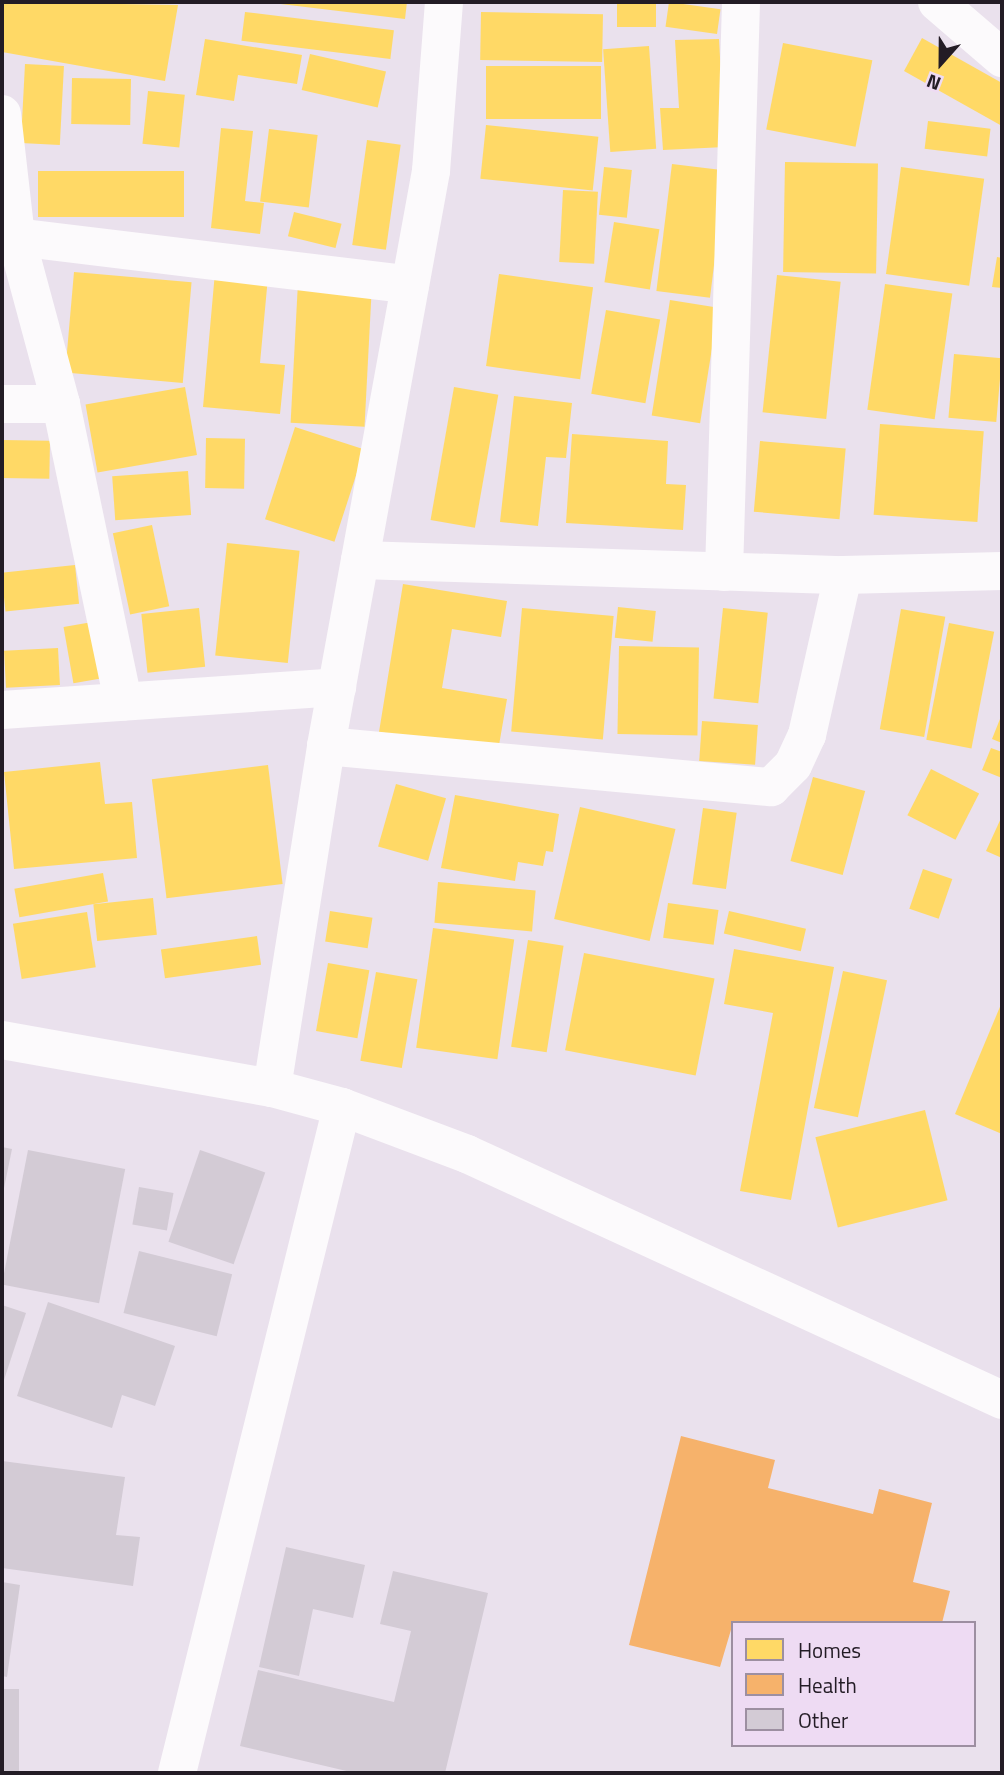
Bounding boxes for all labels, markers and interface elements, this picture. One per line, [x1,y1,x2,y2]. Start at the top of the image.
north arrow [906,28,976,98]
text: N [922,67,945,99]
legend [731,1621,976,1747]
text: Homes [798,1634,861,1666]
text: Health [798,1669,857,1701]
text: Other [798,1704,848,1736]

